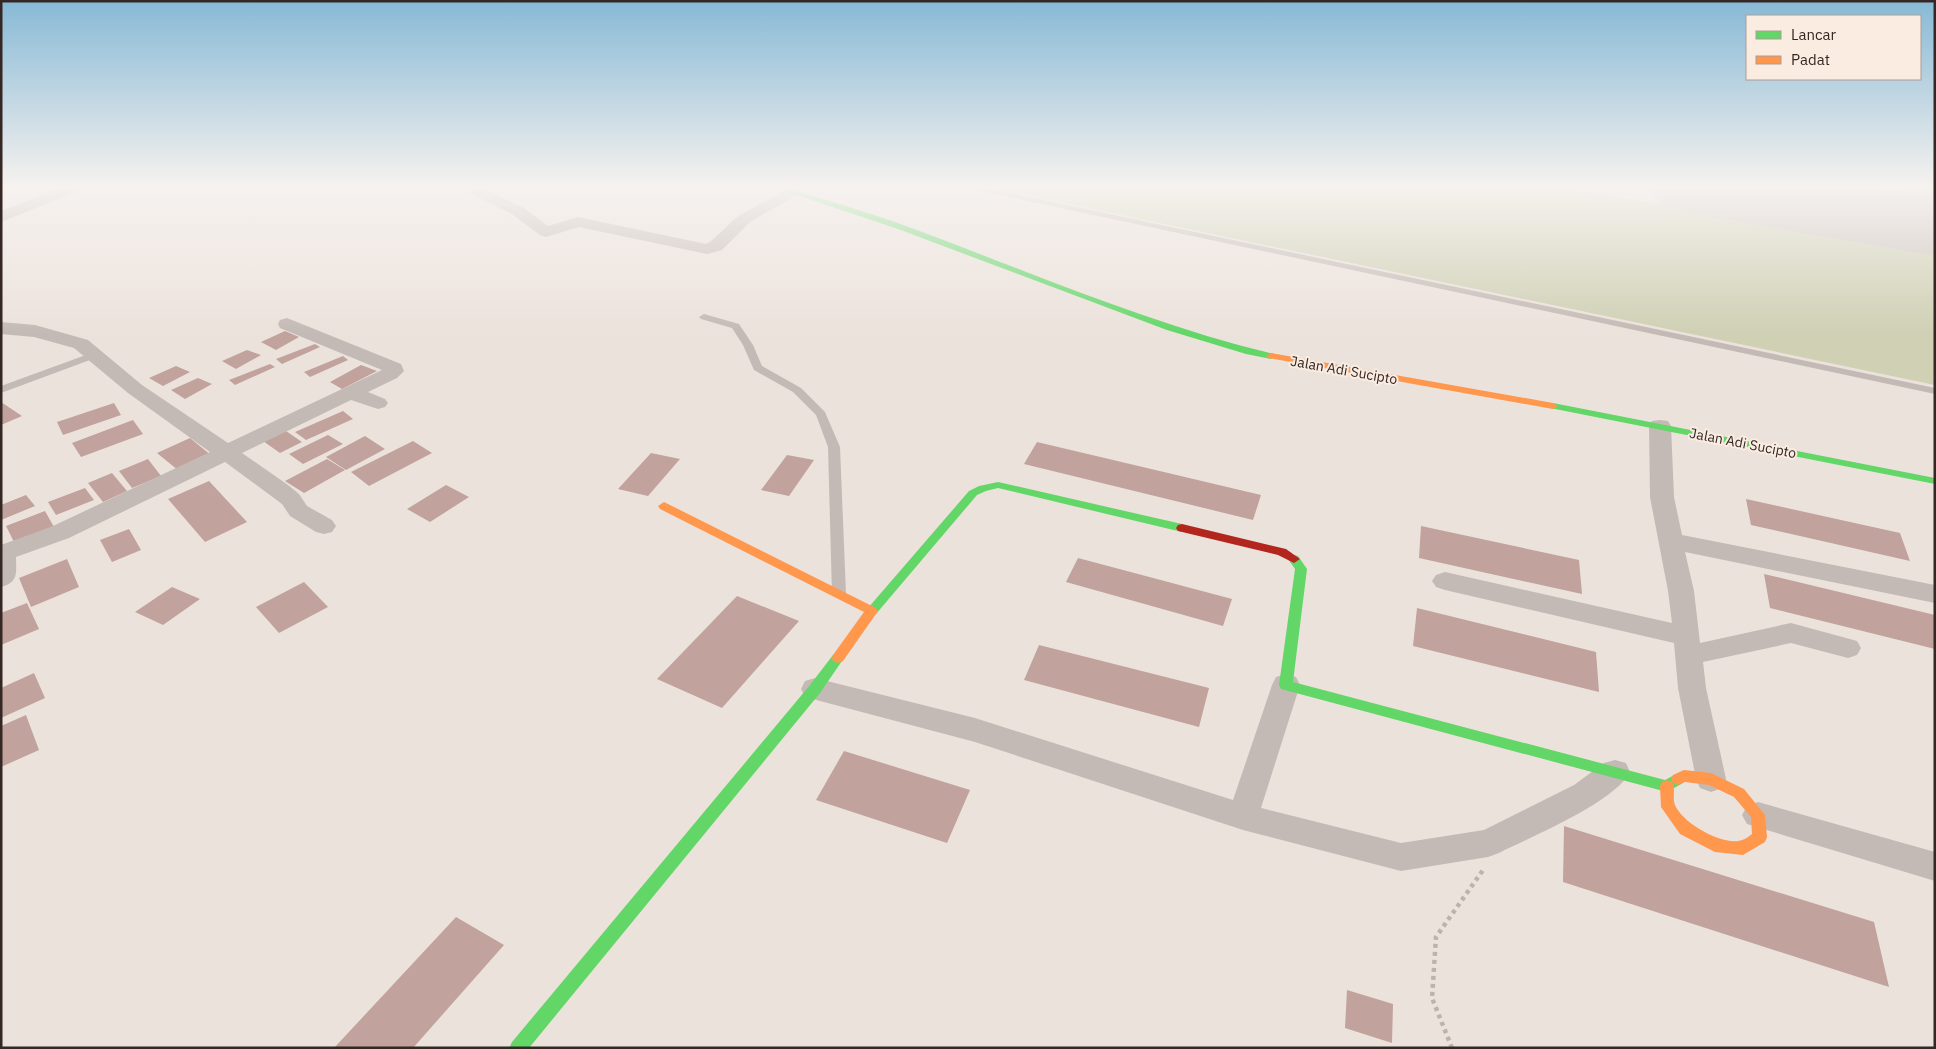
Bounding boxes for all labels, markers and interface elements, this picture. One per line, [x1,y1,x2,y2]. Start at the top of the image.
legend [1746,15,1921,80]
text: Lancar [1791,25,1837,44]
text: Padat [1791,50,1830,69]
street label: Jalan Adi Sucipto [1289,352,1399,388]
street label: Jalan Adi Sucipto [1688,424,1798,462]

